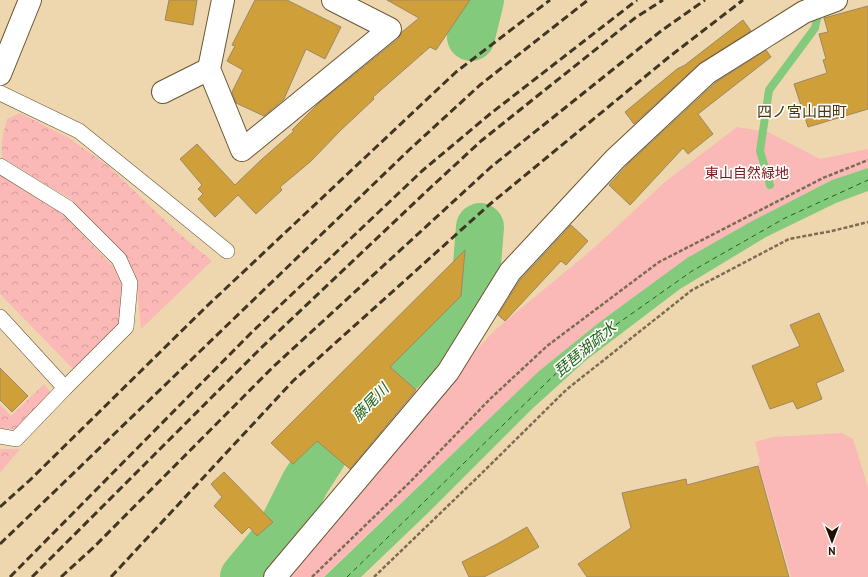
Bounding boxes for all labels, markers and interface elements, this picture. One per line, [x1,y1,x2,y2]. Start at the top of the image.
district label: 四ノ宮山田町 [757,102,847,121]
park label: 東山自然緑地 [705,164,789,182]
water label: 琵琶湖疏水 [550,316,621,380]
water label: 藤尾川 [348,378,394,425]
north arrow [812,521,852,561]
text: N [828,544,836,558]

